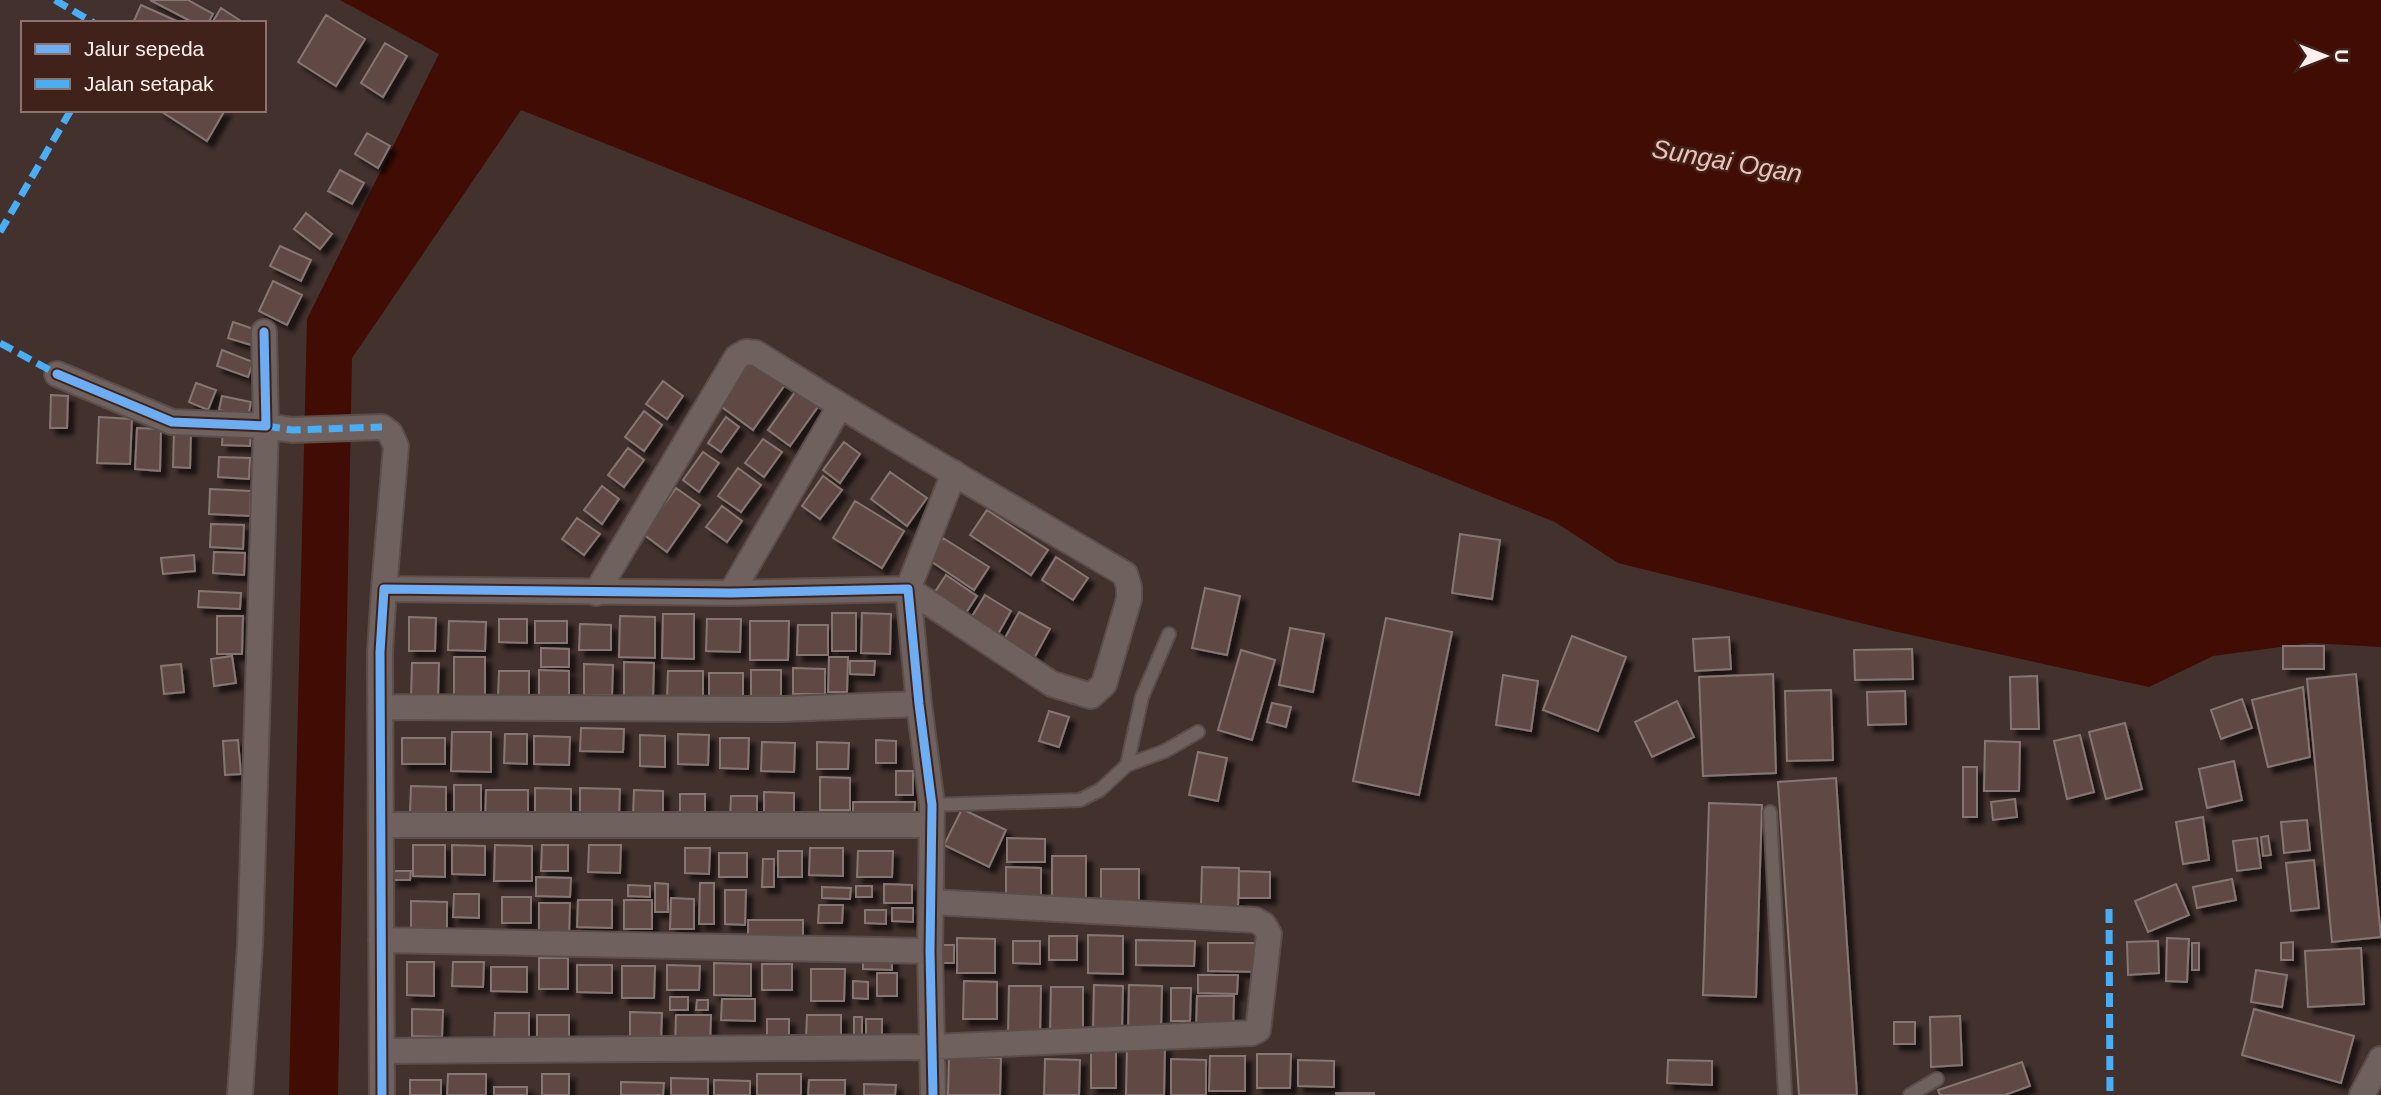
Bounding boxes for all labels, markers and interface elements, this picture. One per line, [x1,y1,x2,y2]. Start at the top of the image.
legend [21,21,266,112]
north arrow [2290,21,2360,91]
text: Jalur sepeda [84,37,205,60]
text: U [2331,49,2352,63]
text: Jalan setapak [84,72,214,95]
water label: Sungai Ogan [1650,133,1804,189]

